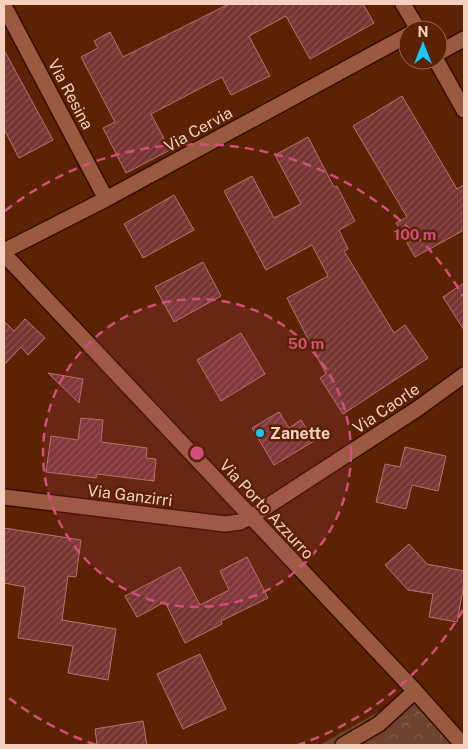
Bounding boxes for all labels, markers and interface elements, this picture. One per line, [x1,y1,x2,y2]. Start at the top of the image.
north arrow [398,20,448,70]
text: N [418,24,428,40]
street label: Via Resina [44,56,97,133]
street label: Via Cervia [161,103,236,156]
text: 100 m [394,226,436,243]
text: 50 m [288,335,324,352]
street label: Via Caorle [349,379,423,438]
place label: Zanette [270,424,330,443]
marker: Zanette [254,427,266,439]
centre of rings [188,444,206,462]
street label: Via Porto Azzurro [216,456,318,563]
street label: Via Ganzirri [86,481,174,510]

